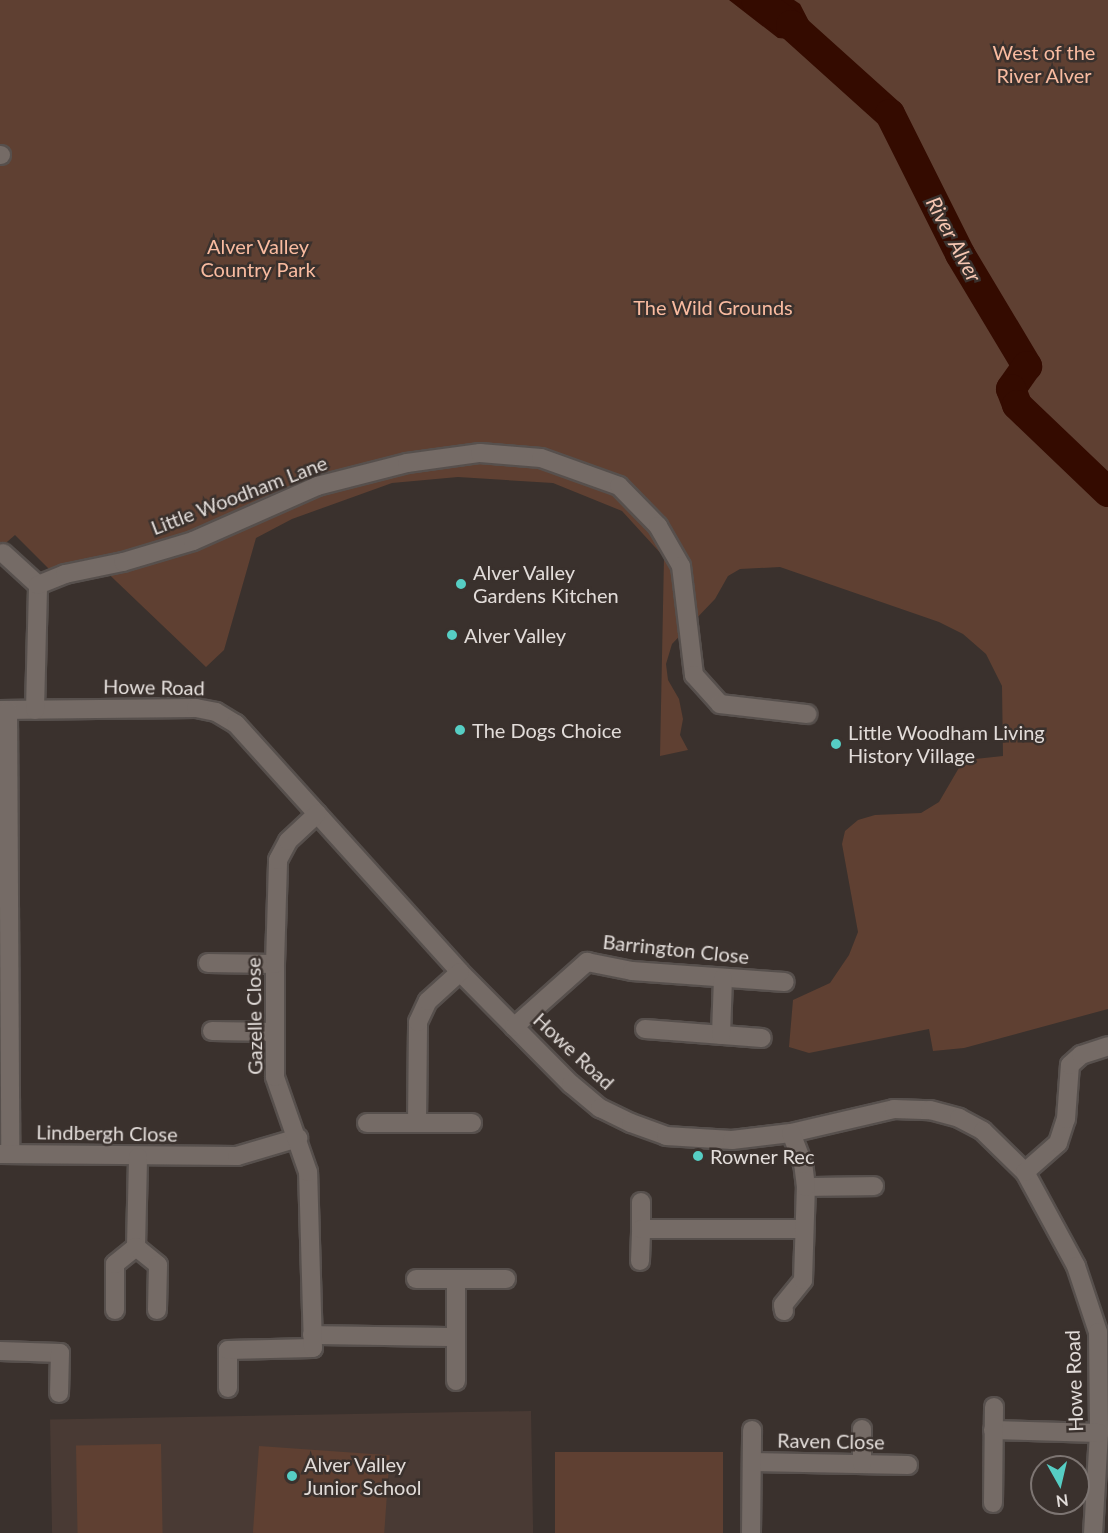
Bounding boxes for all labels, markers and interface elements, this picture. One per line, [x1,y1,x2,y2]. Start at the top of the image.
park label: West of the River Alver [992,40,1096,87]
water label: River Alver [921,192,987,286]
park label: Alver Valley Country Park [200,234,316,281]
park label: The Wild Grounds [633,295,793,319]
street label: Little Woodham Lane [147,450,331,540]
place label: Alver Valley Gardens Kitchen [473,560,619,607]
marker: Alver Valley Gardens Kitchen [454,577,468,591]
place label: Alver Valley [464,623,567,647]
marker: Alver Valley [445,628,459,642]
street label: Howe Road [103,674,205,700]
place label: The Dogs Choice [472,718,622,742]
place label: Little Woodham Living History Village [848,720,1045,767]
marker: The Dogs Choice [453,723,467,737]
marker: Little Woodham Living History Village [829,737,843,751]
street label: Barrington Close [602,929,750,969]
street label: Gazelle Close [241,957,267,1075]
street label: Howe Road [529,1008,619,1094]
street label: Lindbergh Close [36,1120,178,1146]
place label: Rowner Rec [710,1144,815,1168]
marker: Rowner Rec [691,1149,705,1163]
street label: Howe Road [1060,1330,1088,1432]
street label: Raven Close [777,1428,885,1454]
place label: Alver Valley Junior School [304,1452,422,1499]
north arrow [1030,1455,1090,1515]
marker: Alver Valley Junior School [285,1469,299,1483]
text: N [1055,1491,1070,1512]

